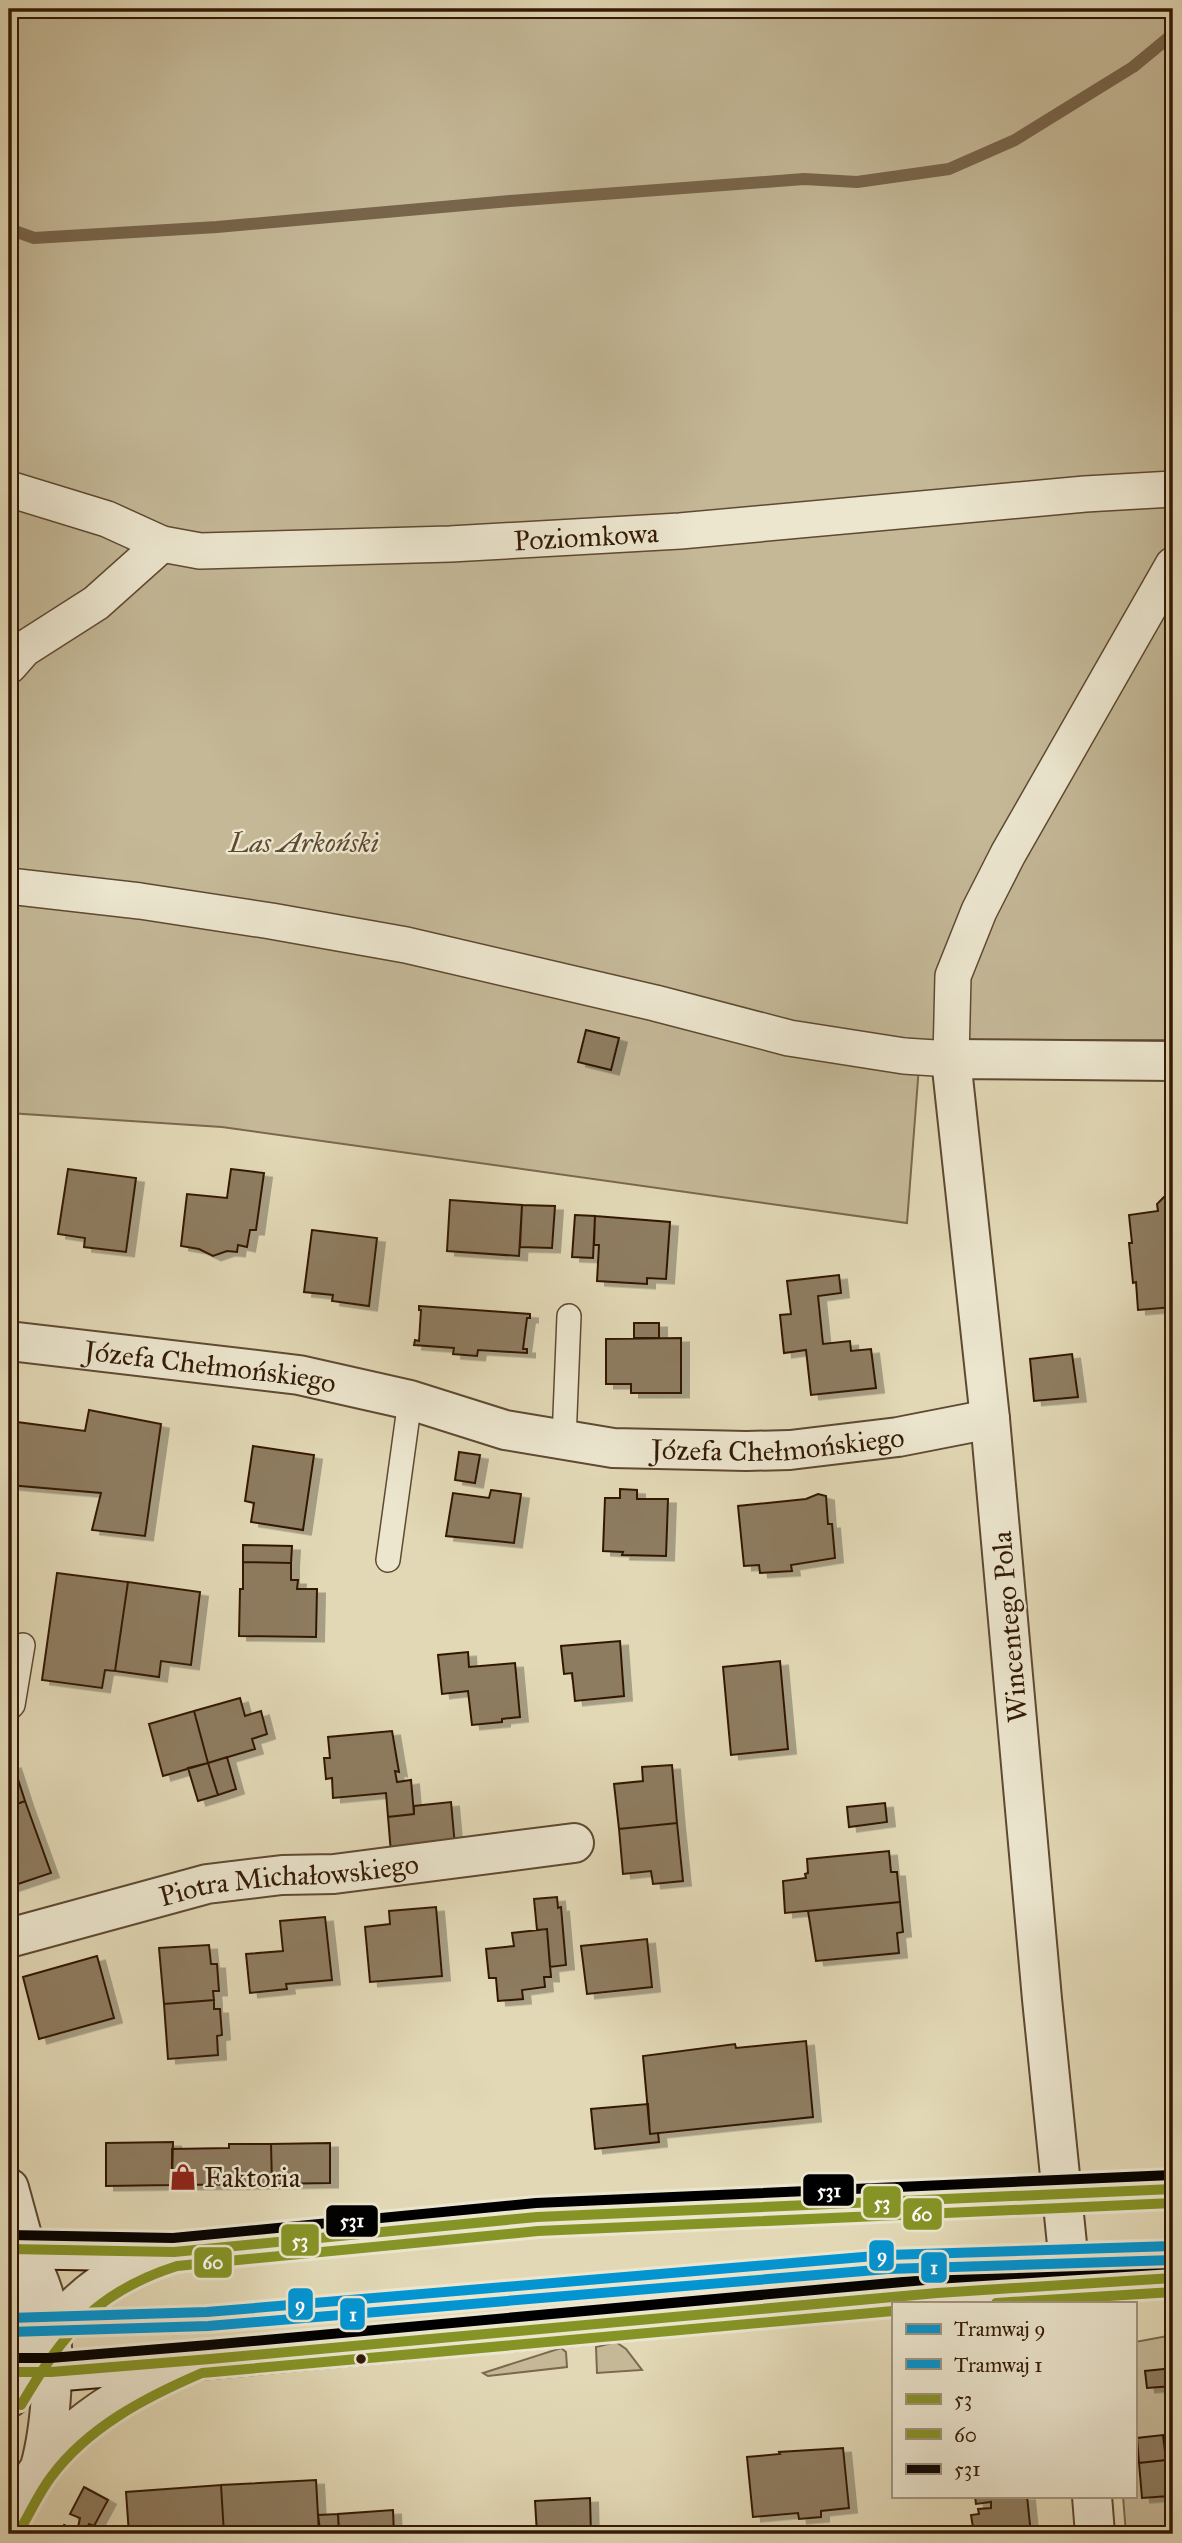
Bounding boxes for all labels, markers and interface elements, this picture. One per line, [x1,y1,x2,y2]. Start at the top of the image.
street label: Poziomkowa [513,515,660,558]
park label: Las Arkoński [227,825,379,860]
street label: Józefa Chełmońskiego [80,1333,340,1401]
street label: Józefa Chełmońskiego [648,1419,906,1469]
street label: Wincentego Pola [984,1530,1035,1724]
street label: Piotra Michałowskiego [155,1846,421,1914]
place label: Faktoria [204,2160,301,2195]
shop icon: Faktoria [168,2162,198,2192]
line badge: 531 [802,2173,855,2207]
text: 531 [817,2179,841,2203]
line badge: 53 [862,2185,902,2219]
text: 53 [874,2191,890,2215]
line badge: 60 [902,2197,943,2231]
text: 60 [912,2203,932,2226]
line badge: 531 [325,2204,379,2238]
text: 531 [340,2209,364,2233]
line badge: 53 [280,2223,320,2257]
text: 53 [292,2229,308,2253]
line badge: 9 [868,2239,895,2272]
text: 9 [877,2244,887,2268]
line badge: 60 [193,2246,233,2279]
text: 60 [203,2251,223,2274]
line badge: 1 [920,2251,948,2284]
text: 1 [930,2256,938,2279]
line badge: 9 [287,2287,314,2321]
text: 9 [295,2293,305,2317]
line badge: 1 [339,2297,366,2331]
legend [892,2302,1136,2498]
text: 1 [349,2303,357,2326]
text: Tramwaj 9 [954,2316,1046,2342]
unlabelled marker [354,2352,368,2366]
text: Tramwaj 1 [954,2352,1043,2378]
text: 53 [954,2386,972,2412]
text: 60 [954,2422,977,2448]
text: 531 [954,2456,980,2482]

